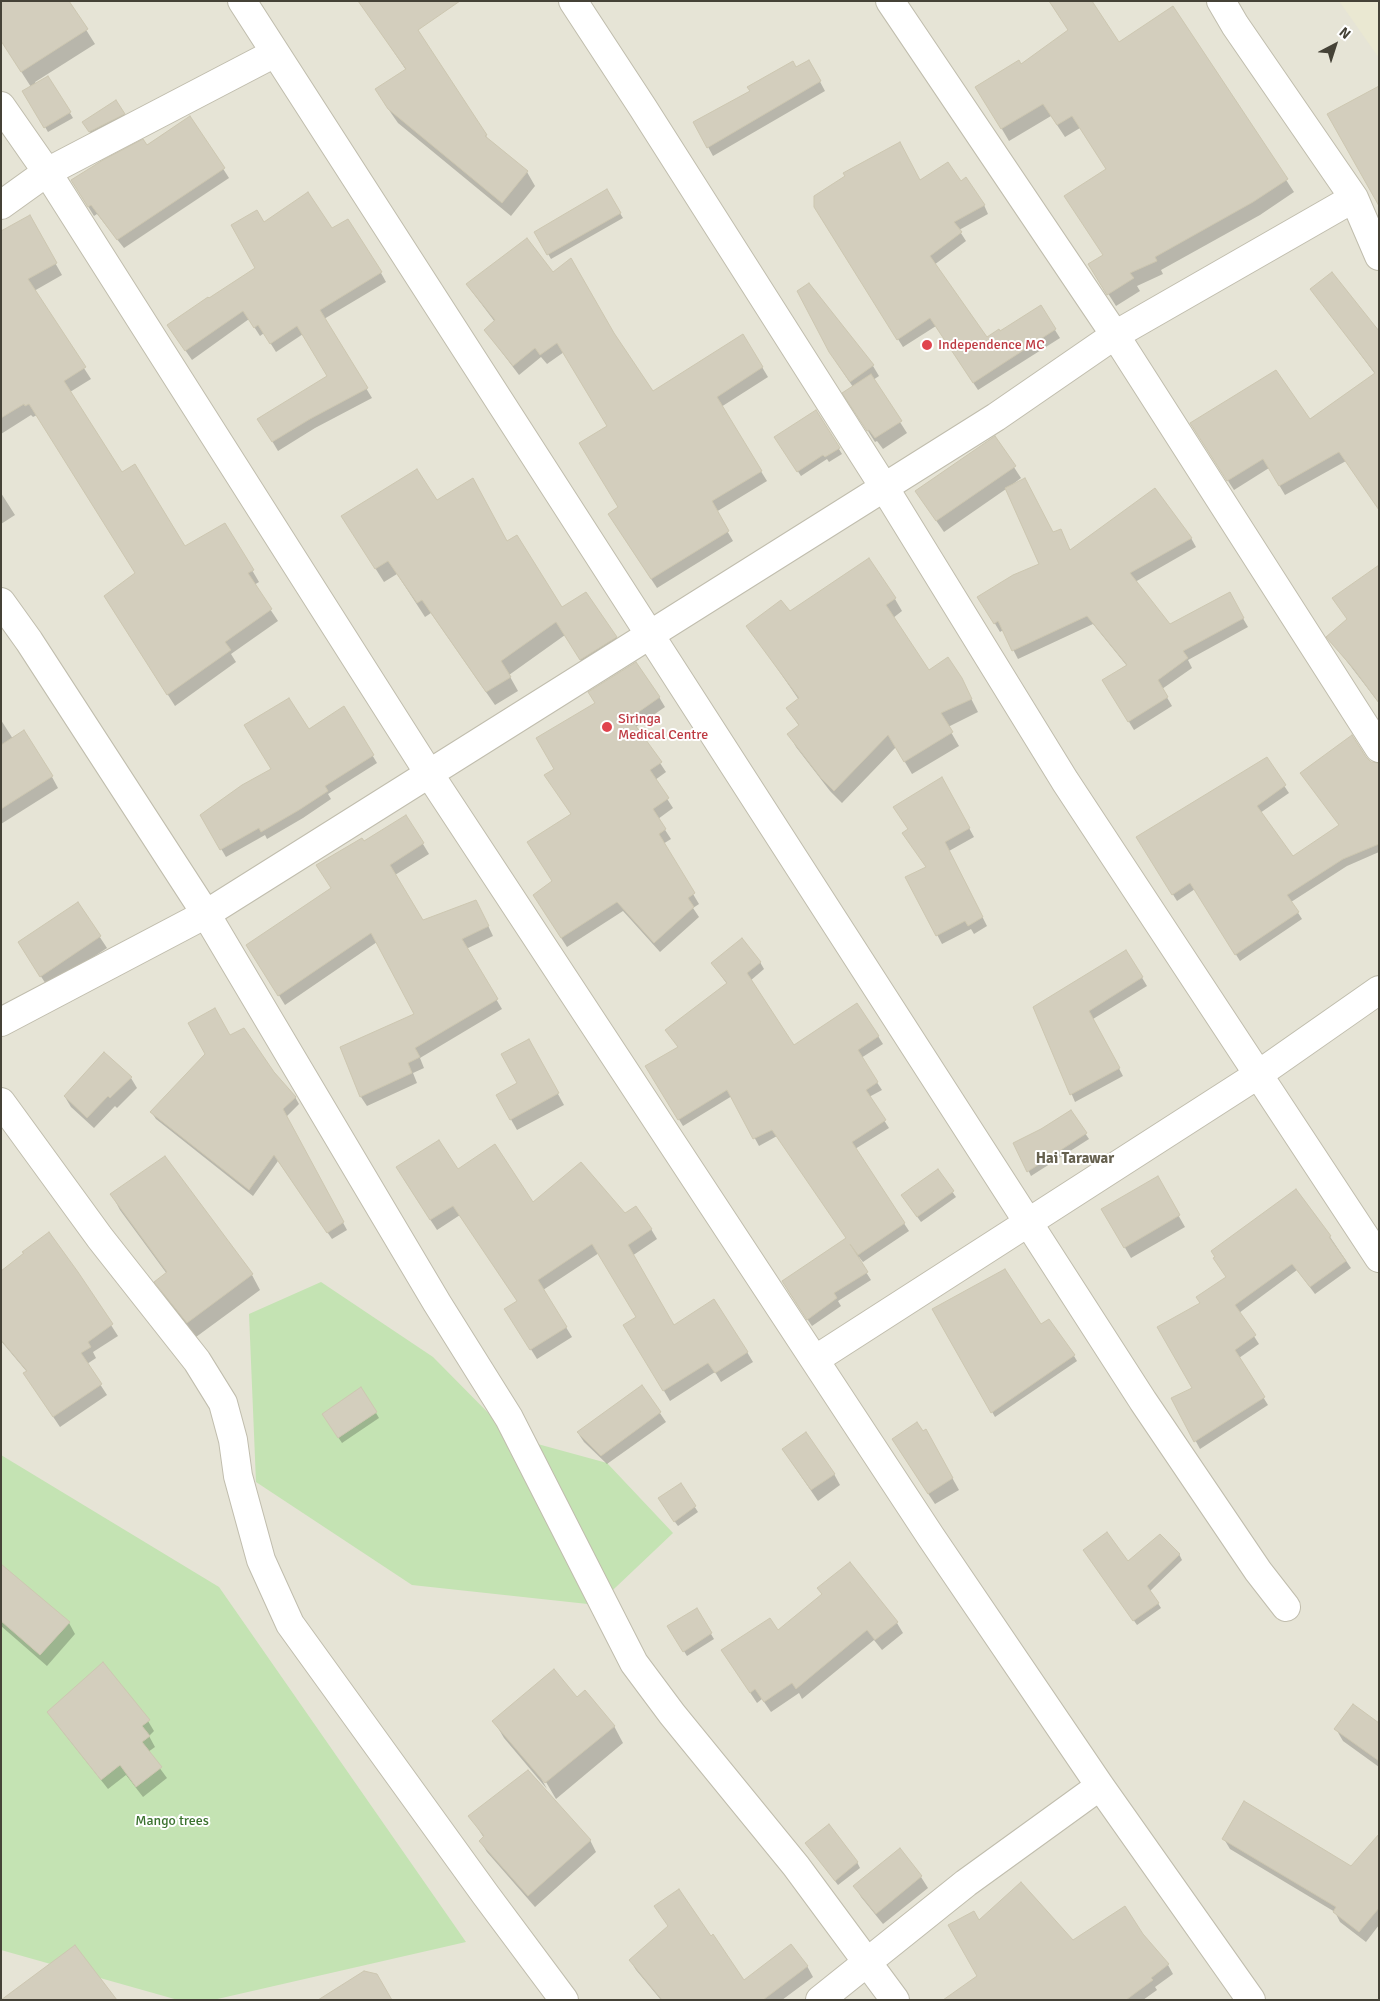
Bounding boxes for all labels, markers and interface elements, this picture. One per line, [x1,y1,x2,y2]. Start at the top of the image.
north arrow [1310,20,1360,70]
text: N [1336,23,1354,43]
place label: Independence MC [938,337,1045,353]
marker: Independence MC [920,338,934,352]
place label: Siringa Medical Centre [618,711,708,744]
marker: Siringa Medical Centre [600,720,614,734]
district label: Hai Tarawar [1036,1150,1114,1168]
park label: Mango trees [135,1813,209,1829]

